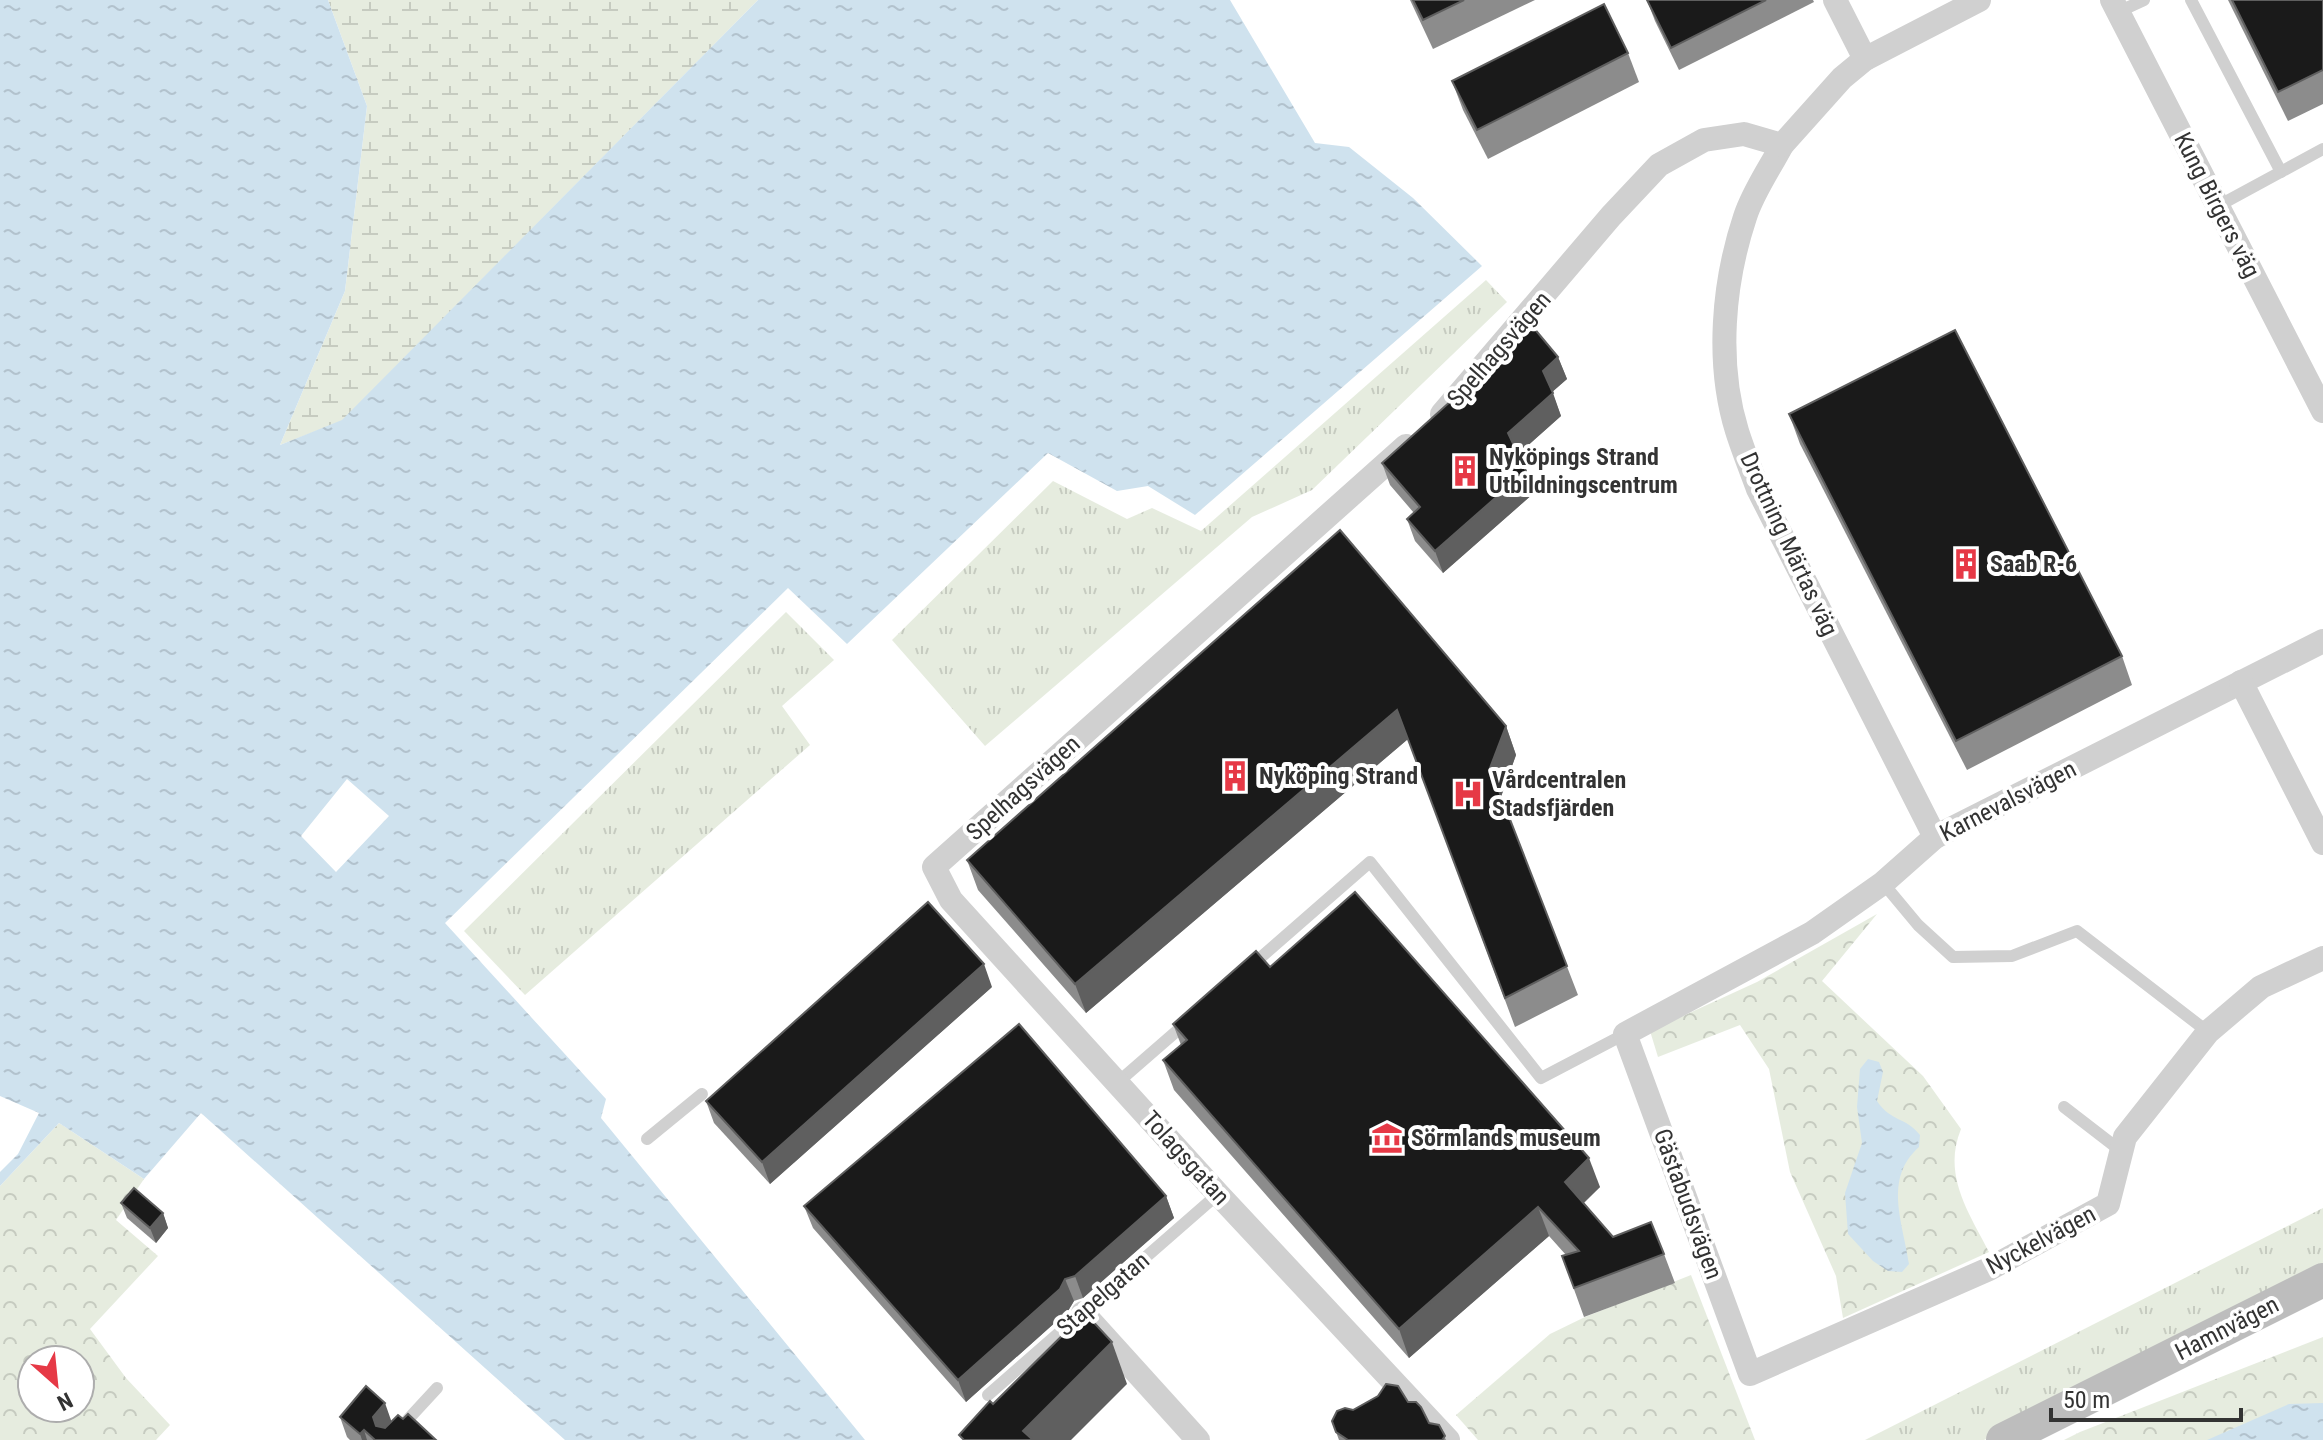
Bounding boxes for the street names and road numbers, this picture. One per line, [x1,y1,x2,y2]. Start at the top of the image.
street label: Kung Birgers väg [2168,128,2266,282]
street label: Spelhagsvägen [1441,286,1557,412]
street label: Drottning Märtas väg [1734,448,1844,640]
street label: Spelhagsvägen [960,730,1086,846]
street label: Karnevalsvägen [1935,755,2081,847]
street label: Tolagsgatan [1137,1105,1235,1211]
street label: Gästabudsvägen [1648,1125,1728,1283]
street label: Nyckelvägen [1982,1200,2100,1280]
street label: Stapelgatan [1051,1246,1155,1342]
street label: Hamnvägen [2171,1290,2283,1366]

